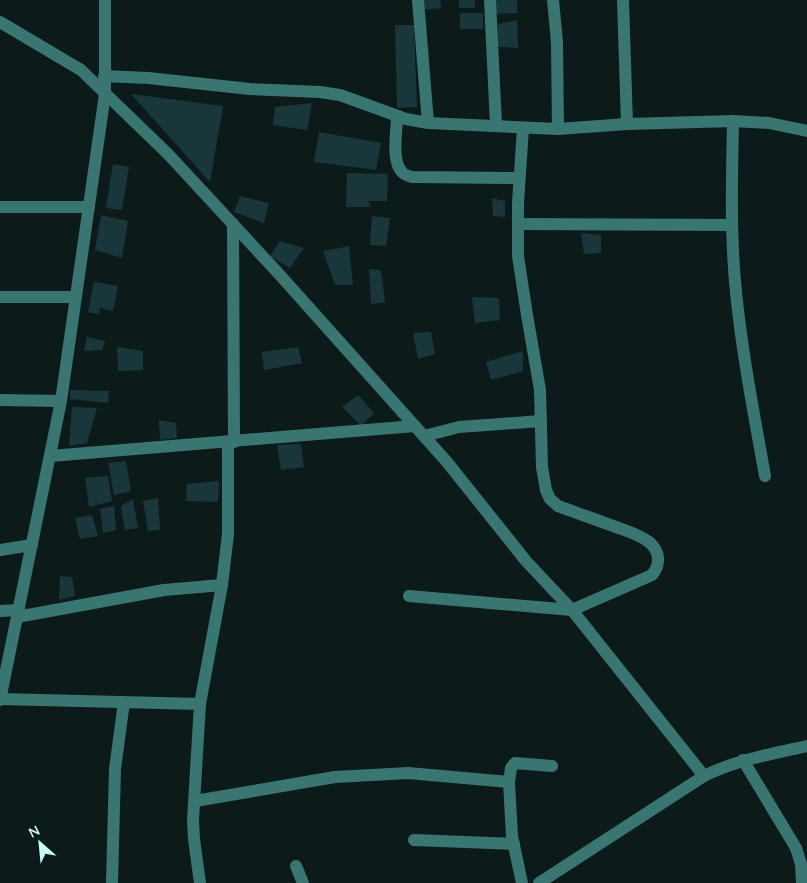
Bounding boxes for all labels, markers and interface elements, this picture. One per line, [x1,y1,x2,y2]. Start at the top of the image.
north arrow [15,818,65,868]
text: N [25,821,43,842]

